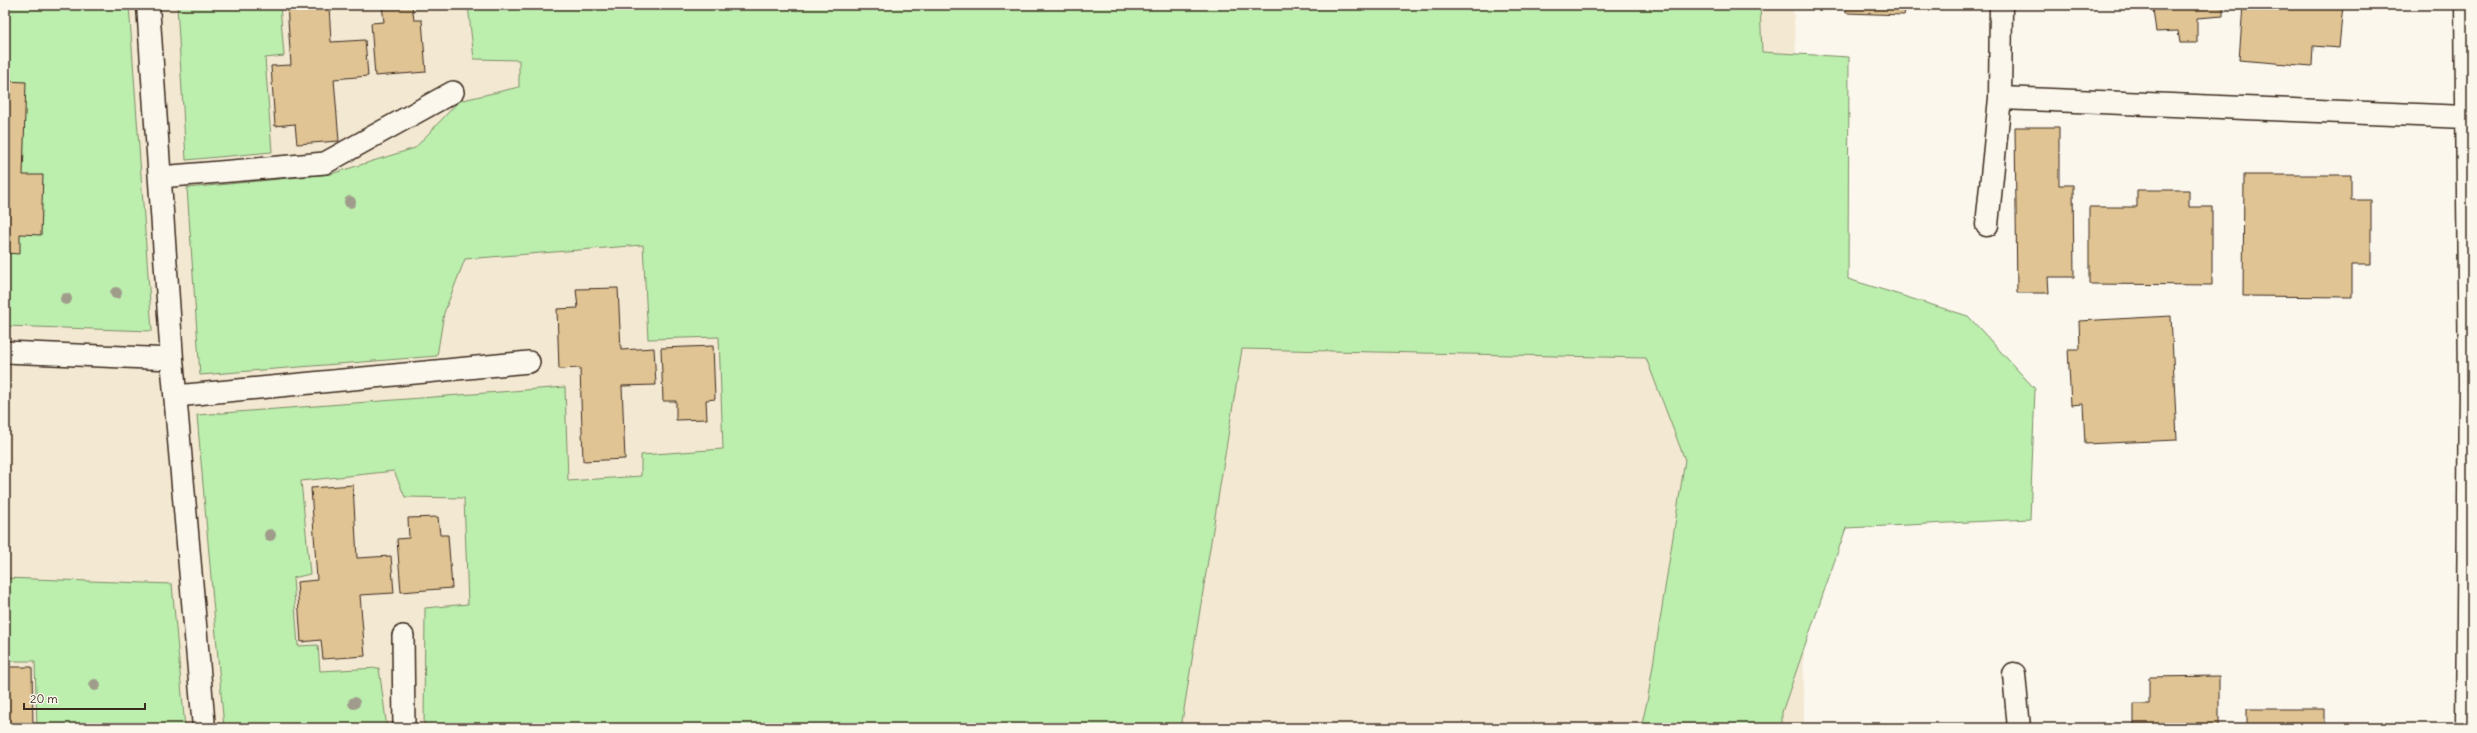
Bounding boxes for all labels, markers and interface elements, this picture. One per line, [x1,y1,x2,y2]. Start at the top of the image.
scale bar [24,685,145,711]
text: 20 m [30,691,58,706]

